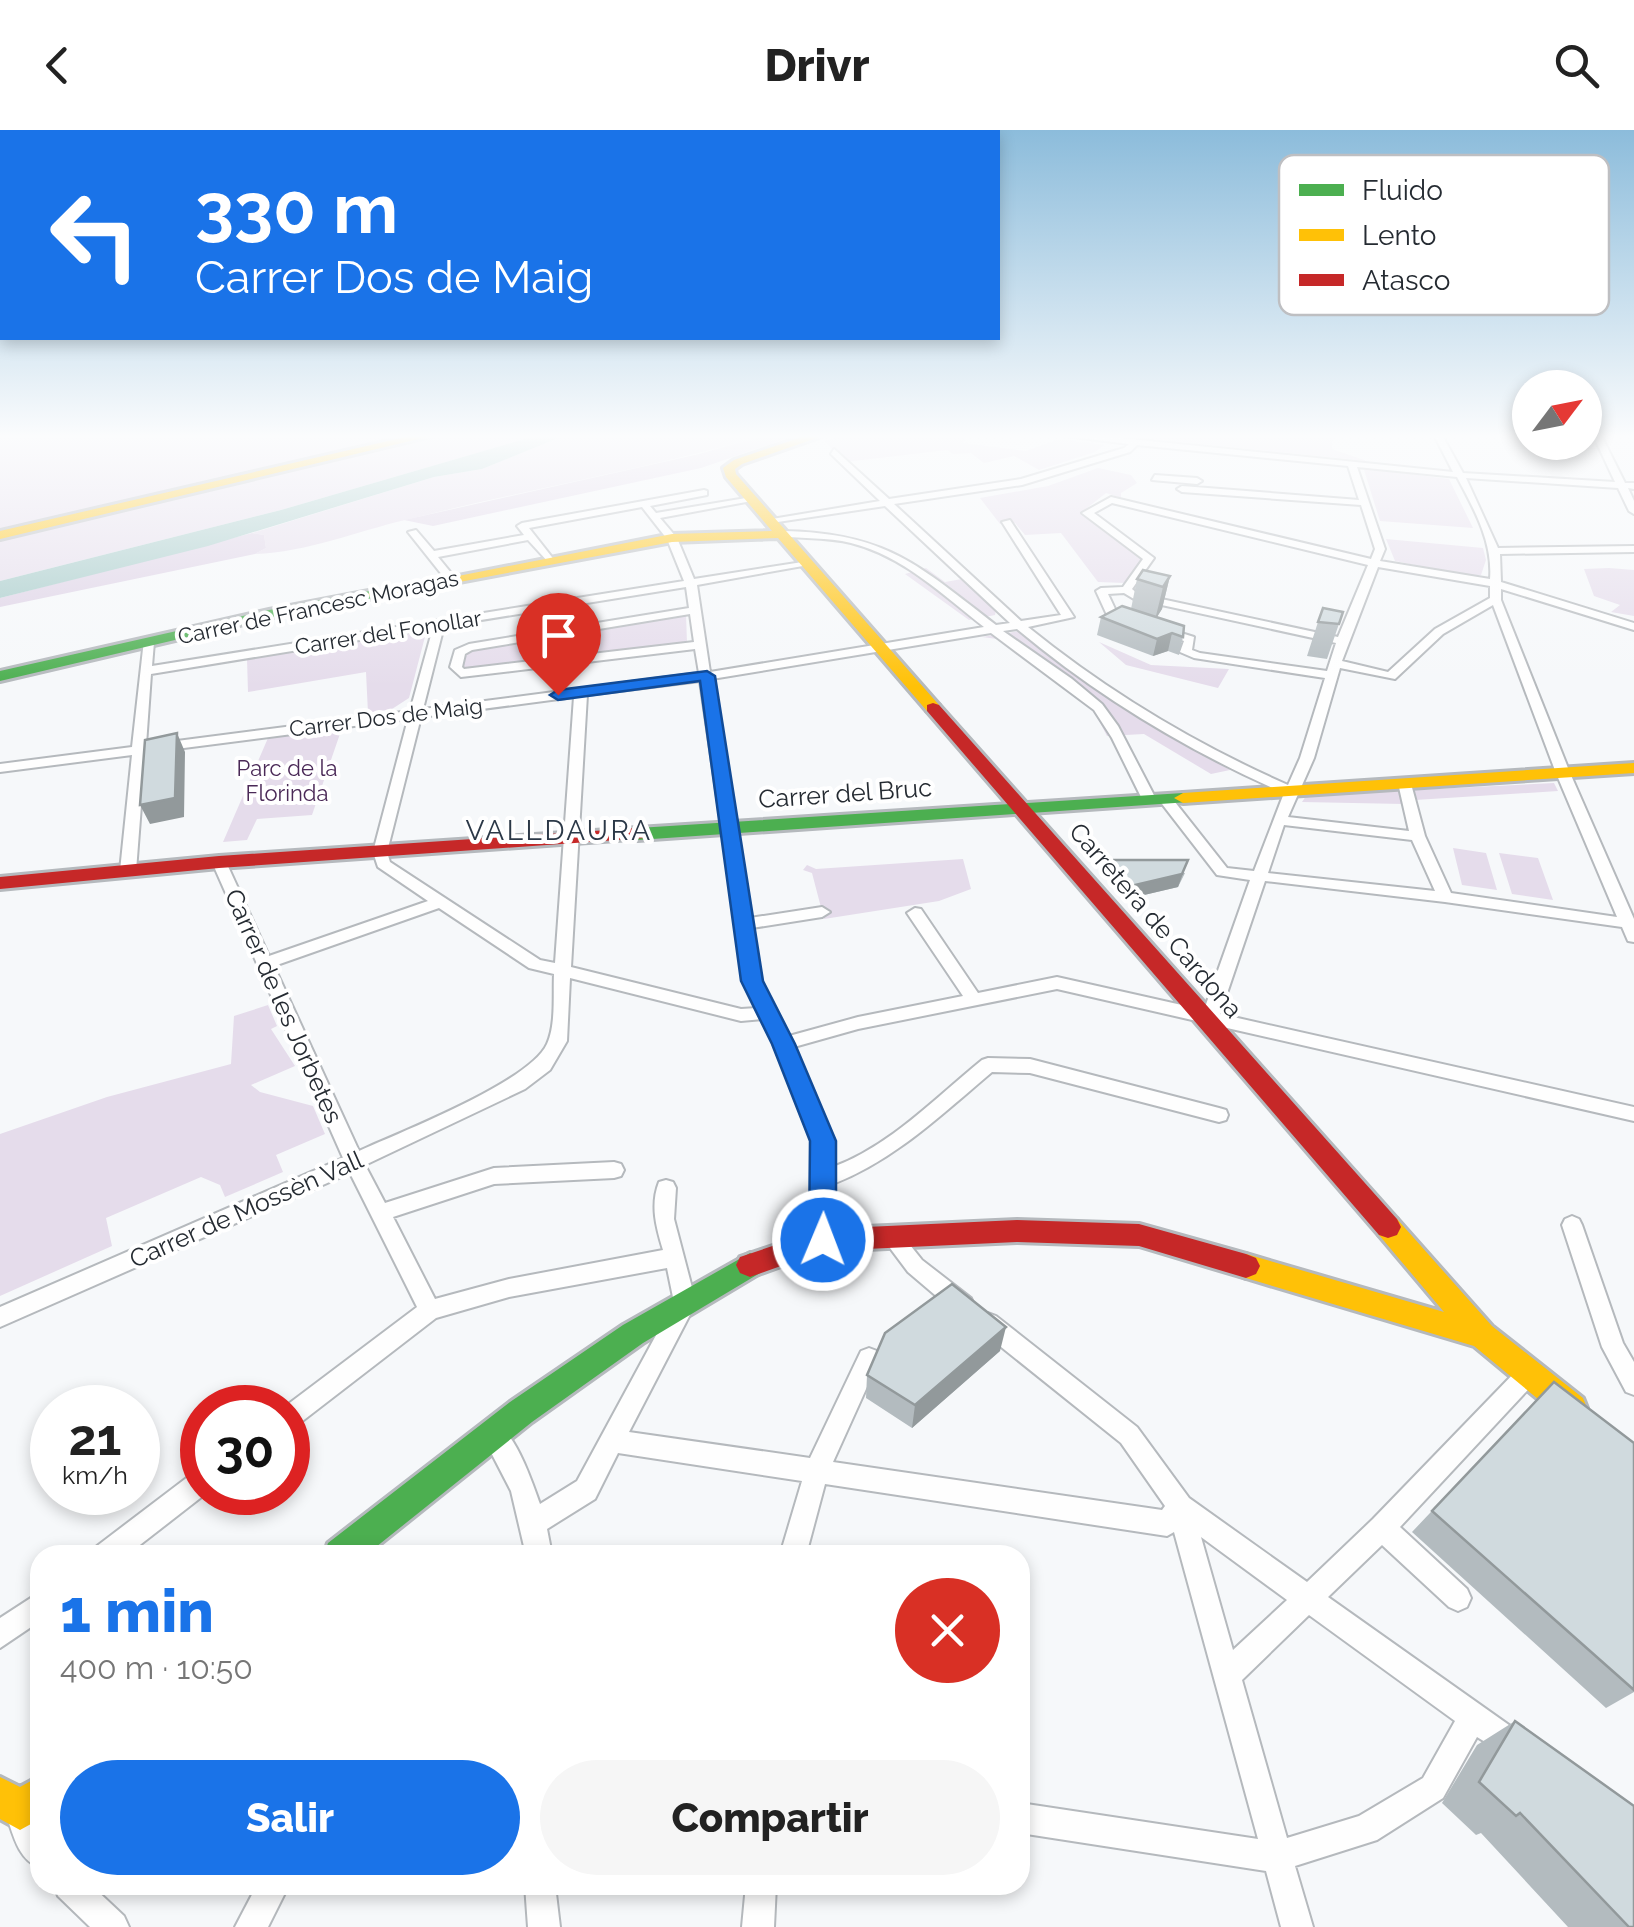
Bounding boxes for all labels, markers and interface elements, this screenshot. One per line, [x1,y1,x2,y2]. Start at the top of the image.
icon: back [30,38,85,93]
icon: search [1549,38,1604,93]
text: Drivr [764,39,870,92]
legend [1279,155,1609,315]
text: 330 m [195,167,398,249]
icon: left [30,170,160,300]
text: Fluido [1362,174,1443,207]
text: Lento [1362,219,1436,252]
text: Carrer Dos de Maig [195,251,593,304]
text: Atasco [1362,264,1450,297]
north arrow [1512,370,1602,460]
map controls [1512,370,1602,460]
street label: Carrer de Francesc Moragas [175,565,461,649]
pin [516,593,601,696]
street label: Carrer del Fonollar [293,604,483,660]
icon: arrive [531,608,586,663]
street label: Carrer Dos de Maig [288,692,484,742]
park label: Parc de la Florinda [237,755,337,806]
street label: Carrer del Bruc [757,772,933,814]
district label: VALLDAURA [465,814,653,847]
street label: Carretera de Cardona [1063,816,1249,1024]
street label: Carrer de les Jorbetes [219,884,349,1128]
street label: Carrer de Mossèn Vall [125,1144,367,1274]
position arrow [771,1188,875,1292]
speed limit sign: 30 [180,1385,310,1515]
text: 21 [69,1408,121,1467]
text: km/h [62,1460,128,1490]
text: 1 min [60,1576,214,1646]
button: close [895,1578,1000,1683]
text: 400 m · 10:50 [60,1649,253,1686]
button: Salir [60,1760,520,1875]
button: Compartir [540,1760,1000,1875]

